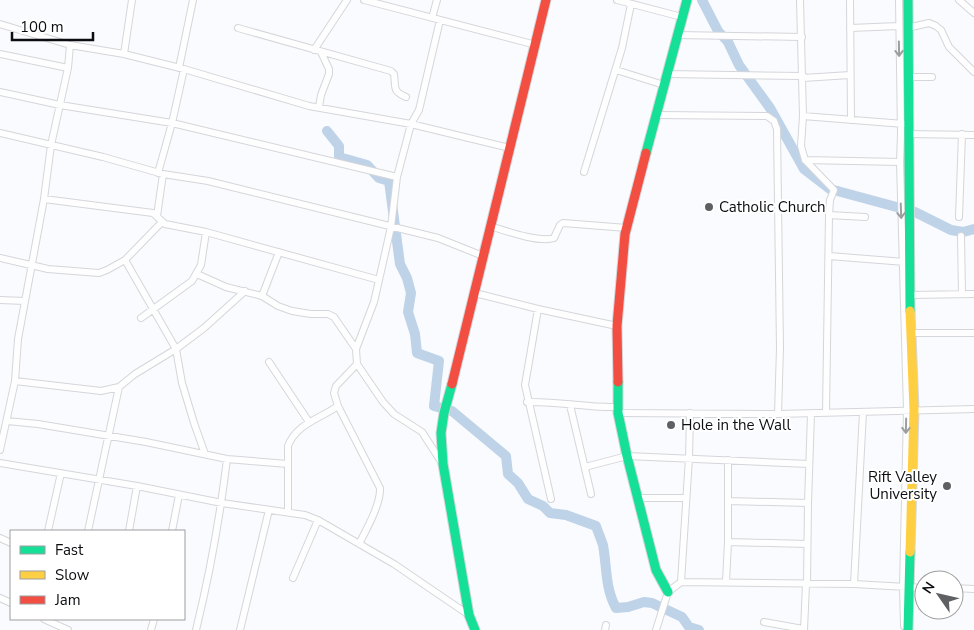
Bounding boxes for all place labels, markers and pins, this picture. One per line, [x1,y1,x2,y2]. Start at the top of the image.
place label: Catholic Church [719,197,825,217]
marker: Catholic Church [703,201,715,213]
place label: Hole in the Wall [681,415,791,435]
marker: Hole in the Wall [665,419,677,431]
place label: Rift Valley University [868,467,937,504]
marker: Rift Valley University [941,480,953,492]

